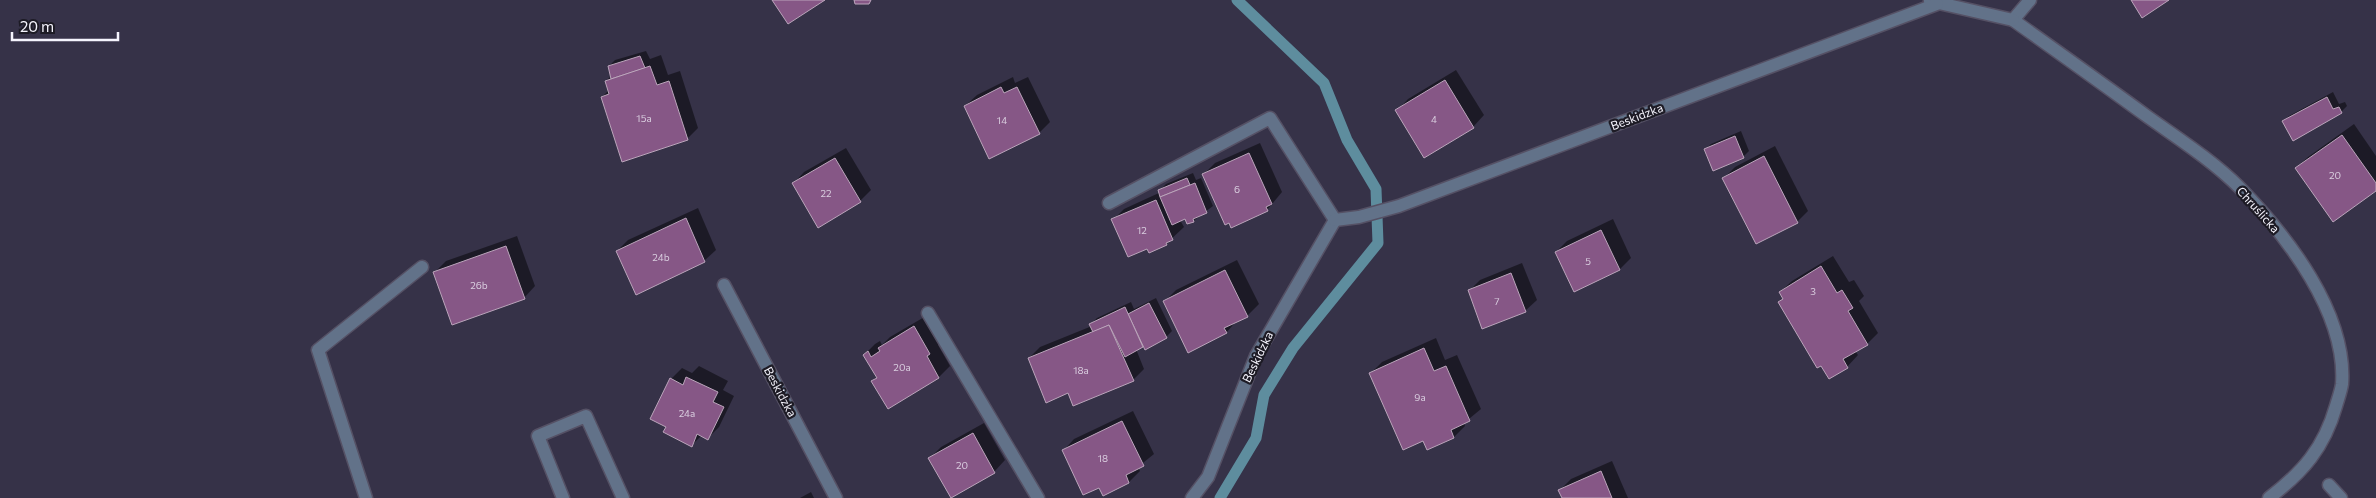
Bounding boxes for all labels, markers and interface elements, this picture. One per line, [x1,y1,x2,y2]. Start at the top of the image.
scale bar [12,10,119,42]
text: 20 m [20,17,54,35]
street label: Beskidzka [1609,100,1665,132]
house number: 15a [636,112,652,124]
house number: 4 [1431,113,1437,125]
house number: 14 [997,114,1007,126]
house number: 20 [2329,169,2341,181]
house number: 6 [1234,183,1240,195]
street label: Chruślicka [2235,184,2283,235]
house number: 22 [820,187,832,199]
house number: 12 [1137,224,1147,236]
house number: 24b [652,251,670,263]
house number: 5 [1585,255,1591,267]
house number: 26b [470,279,488,291]
house number: 3 [1810,285,1816,297]
house number: 7 [1494,295,1500,307]
street label: Beskidzka [1239,329,1275,384]
house number: 20a [893,361,911,373]
street label: Beskidzka [762,364,800,419]
house number: 18a [1073,364,1089,376]
house number: 9a [1414,391,1426,403]
house number: 24a [679,407,695,419]
house number: 18 [1098,452,1108,464]
house number: 20 [956,459,968,471]

